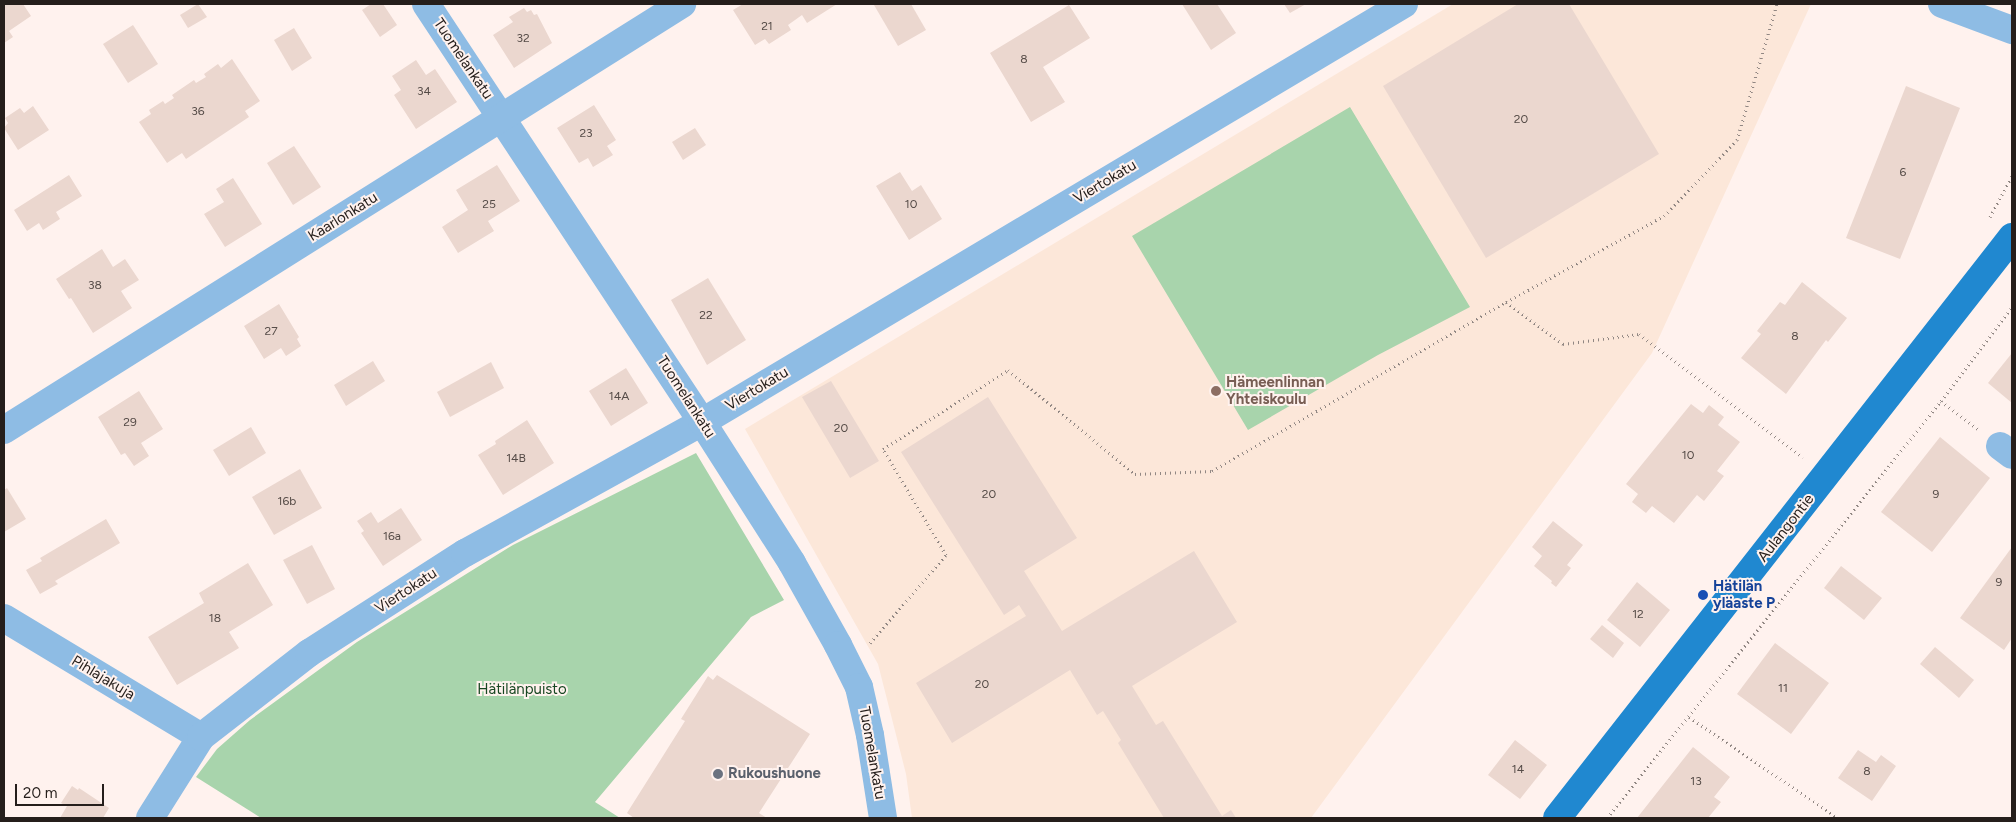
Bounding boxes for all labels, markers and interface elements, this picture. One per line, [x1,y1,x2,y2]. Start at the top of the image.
street label: Tuomelankatu [429,15,497,103]
house number: 21 [761,20,773,34]
house number: 32 [516,32,530,46]
house number: 8 [1020,53,1028,67]
house number: 34 [417,85,431,99]
house number: 36 [191,105,205,119]
house number: 20 [1514,113,1528,127]
house number: 23 [579,127,593,141]
street label: Viertokatu [1070,156,1140,208]
house number: 6 [1900,166,1906,180]
street label: Kaarlonkatu [305,189,381,245]
house number: 25 [482,198,496,212]
house number: 10 [905,198,917,212]
house number: 38 [88,279,102,293]
house number: 22 [699,309,713,323]
house number: 27 [264,325,278,339]
house number: 8 [1791,330,1799,344]
street label: Tuomelankatu [653,353,719,441]
street label: Viertokatu [722,363,792,415]
place label: Hämeenlinnan Yhteiskoulu [1226,373,1325,408]
marker: Hämeenlinnan Yhteiskoulu [1210,385,1222,397]
house number: 14A [609,390,629,404]
house number: 29 [123,416,137,430]
house number: 20 [834,422,848,436]
house number: 10 [1682,449,1694,463]
house number: 14B [506,452,526,466]
house number: 20 [982,488,996,502]
house number: 9 [1933,488,1939,502]
street label: Aulangontie [1754,491,1818,565]
house number: 16b [278,495,296,509]
house number: 16a [383,530,401,544]
street label: Viertokatu [372,564,440,618]
house number: 9 [1996,576,2002,590]
place label: Hätilän yläaste P [1713,577,1775,612]
marker: Hätilän yläaste P [1697,589,1709,601]
house number: 12 [1632,608,1644,622]
house number: 18 [209,612,221,626]
street label: Pihlajakuja [68,652,138,704]
house number: 20 [975,678,989,692]
park label: Hätilänpuisto [477,681,567,699]
house number: 11 [1778,682,1788,696]
street label: Tuomelankatu [855,705,889,801]
house number: 14 [1512,763,1524,777]
place label: Rukoushuone [728,765,821,783]
house number: 8 [1863,765,1871,779]
marker: Rukoushuone [712,768,724,780]
scale bar [18,774,106,806]
house number: 13 [1690,775,1702,789]
text: 20 m [23,784,57,802]

